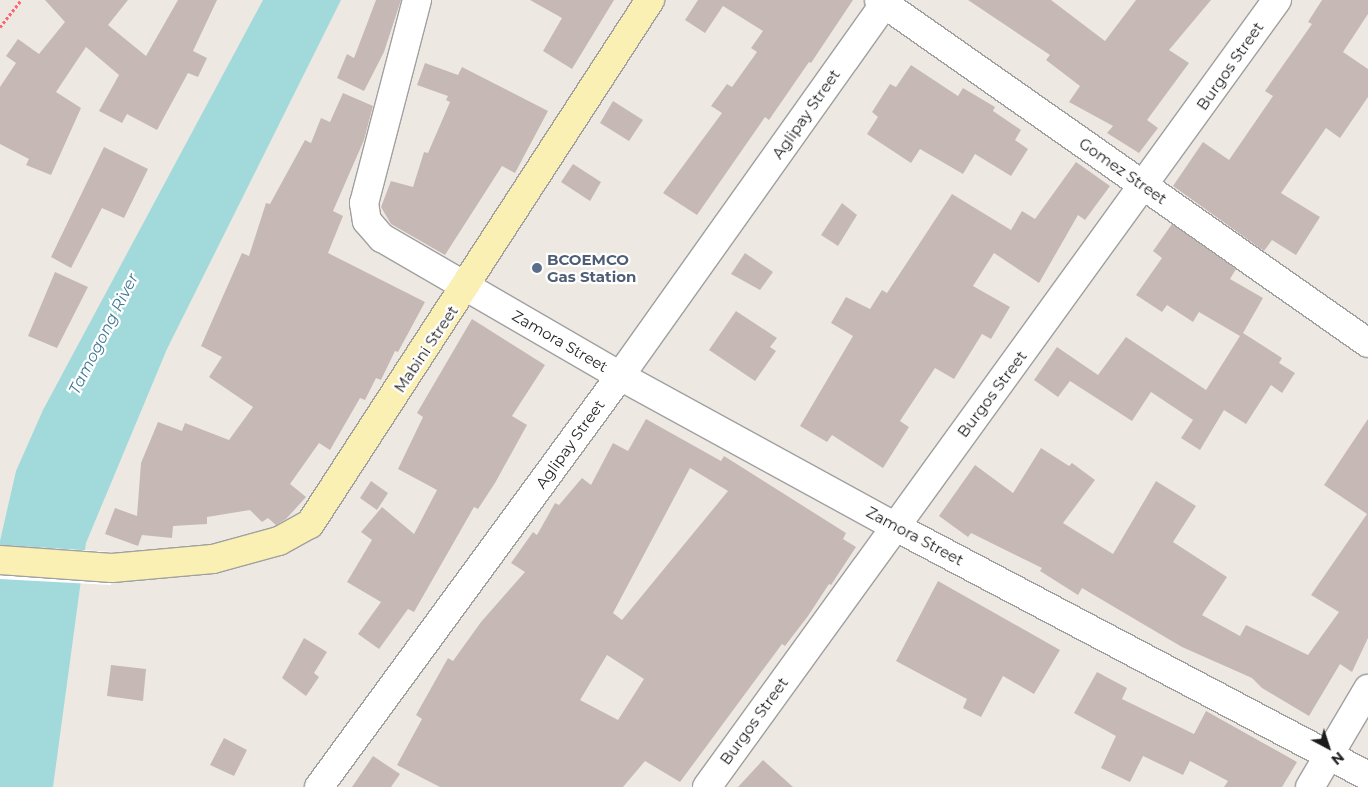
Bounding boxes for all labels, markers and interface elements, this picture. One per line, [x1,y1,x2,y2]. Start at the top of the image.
street label: Burgos Street [1193,18,1267,114]
street label: Aglipay Street [768,66,844,162]
street label: Gomez Street [1076,134,1170,208]
place label: BCOEMCO Gas Station [547,250,636,285]
marker: BCOEMCO Gas Station [531,262,543,274]
water label: Tamogong River [65,270,143,398]
street label: Mabini Street [390,302,462,396]
street label: Zamora Street [509,306,611,376]
street label: Burgos Street [954,347,1030,441]
street label: Aglipay Street [532,396,608,492]
street label: Zamora Street [863,503,967,569]
street label: Burgos Street [716,674,792,768]
north arrow [1303,722,1353,772]
text: N [1328,748,1348,769]

